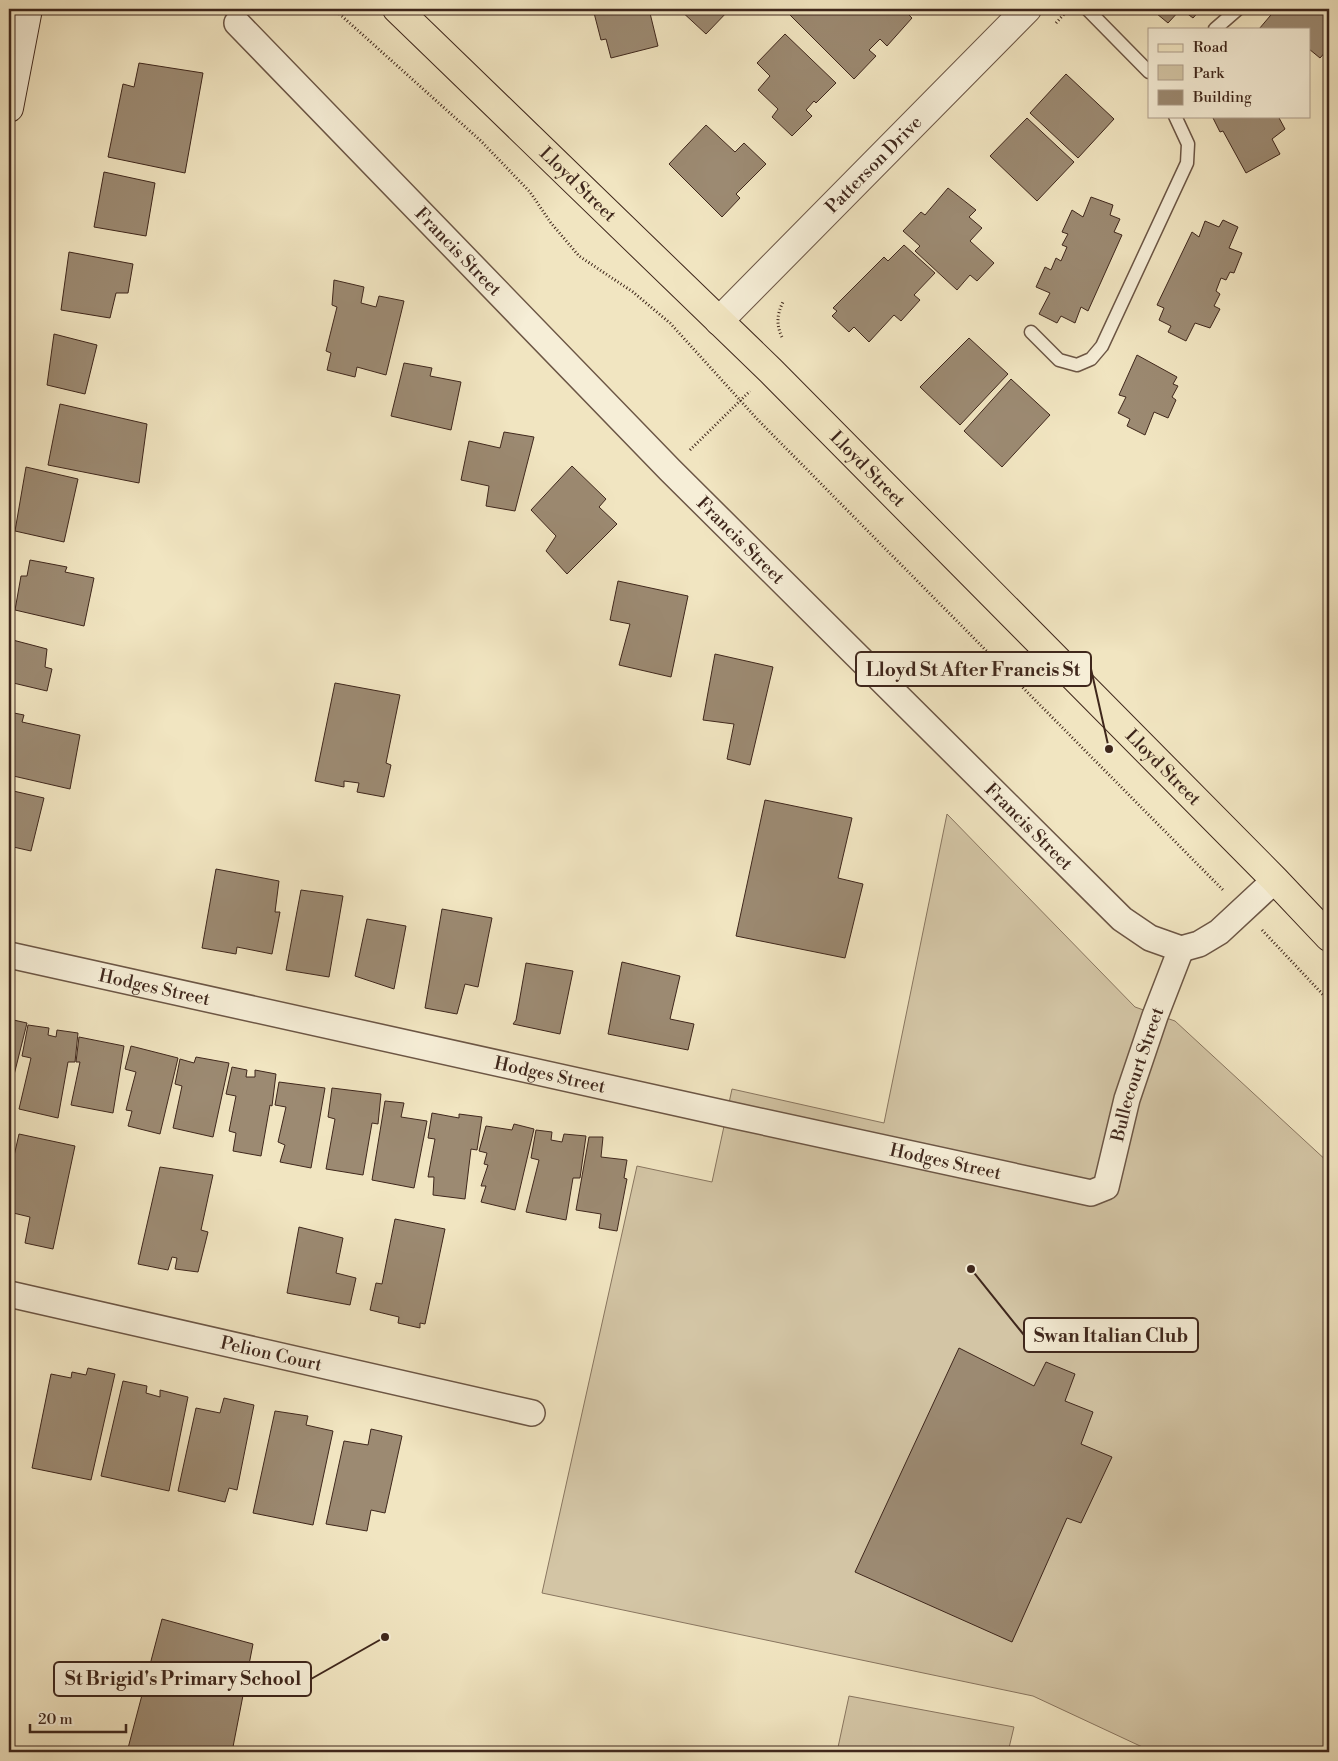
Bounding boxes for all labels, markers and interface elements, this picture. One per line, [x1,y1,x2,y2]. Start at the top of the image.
legend [1148,28,1310,118]
text: Road [1193,38,1228,57]
text: Park [1193,64,1225,83]
text: Building [1192,88,1252,107]
street label: Patterson Drive [820,111,927,218]
street label: Lloyd Street [535,142,622,227]
street label: Francis Street [410,202,507,301]
street label: Lloyd Street [825,426,911,512]
street label: Francis Street [692,492,790,589]
callout: Lloyd St After Francis St [856,652,1091,686]
text: Lloyd St After Francis St [866,658,1081,682]
street label: Lloyd Street [1120,724,1206,811]
street label: Francis Street [980,778,1078,875]
street label: Hodges Street [97,964,213,1011]
street label: Bullecourt Street [1106,1003,1169,1145]
street label: Hodges Street [492,1051,608,1098]
street label: Hodges Street [888,1138,1004,1185]
callout: Swan Italian Club [1024,1318,1198,1352]
text: Swan Italian Club [1034,1324,1188,1348]
street label: Pelion Court [218,1331,325,1377]
callout: St Brigid's Primary School [54,1662,311,1696]
text: St Brigid's Primary School [65,1667,301,1691]
scale bar [30,1701,126,1733]
text: 20 m [38,1710,73,1729]

